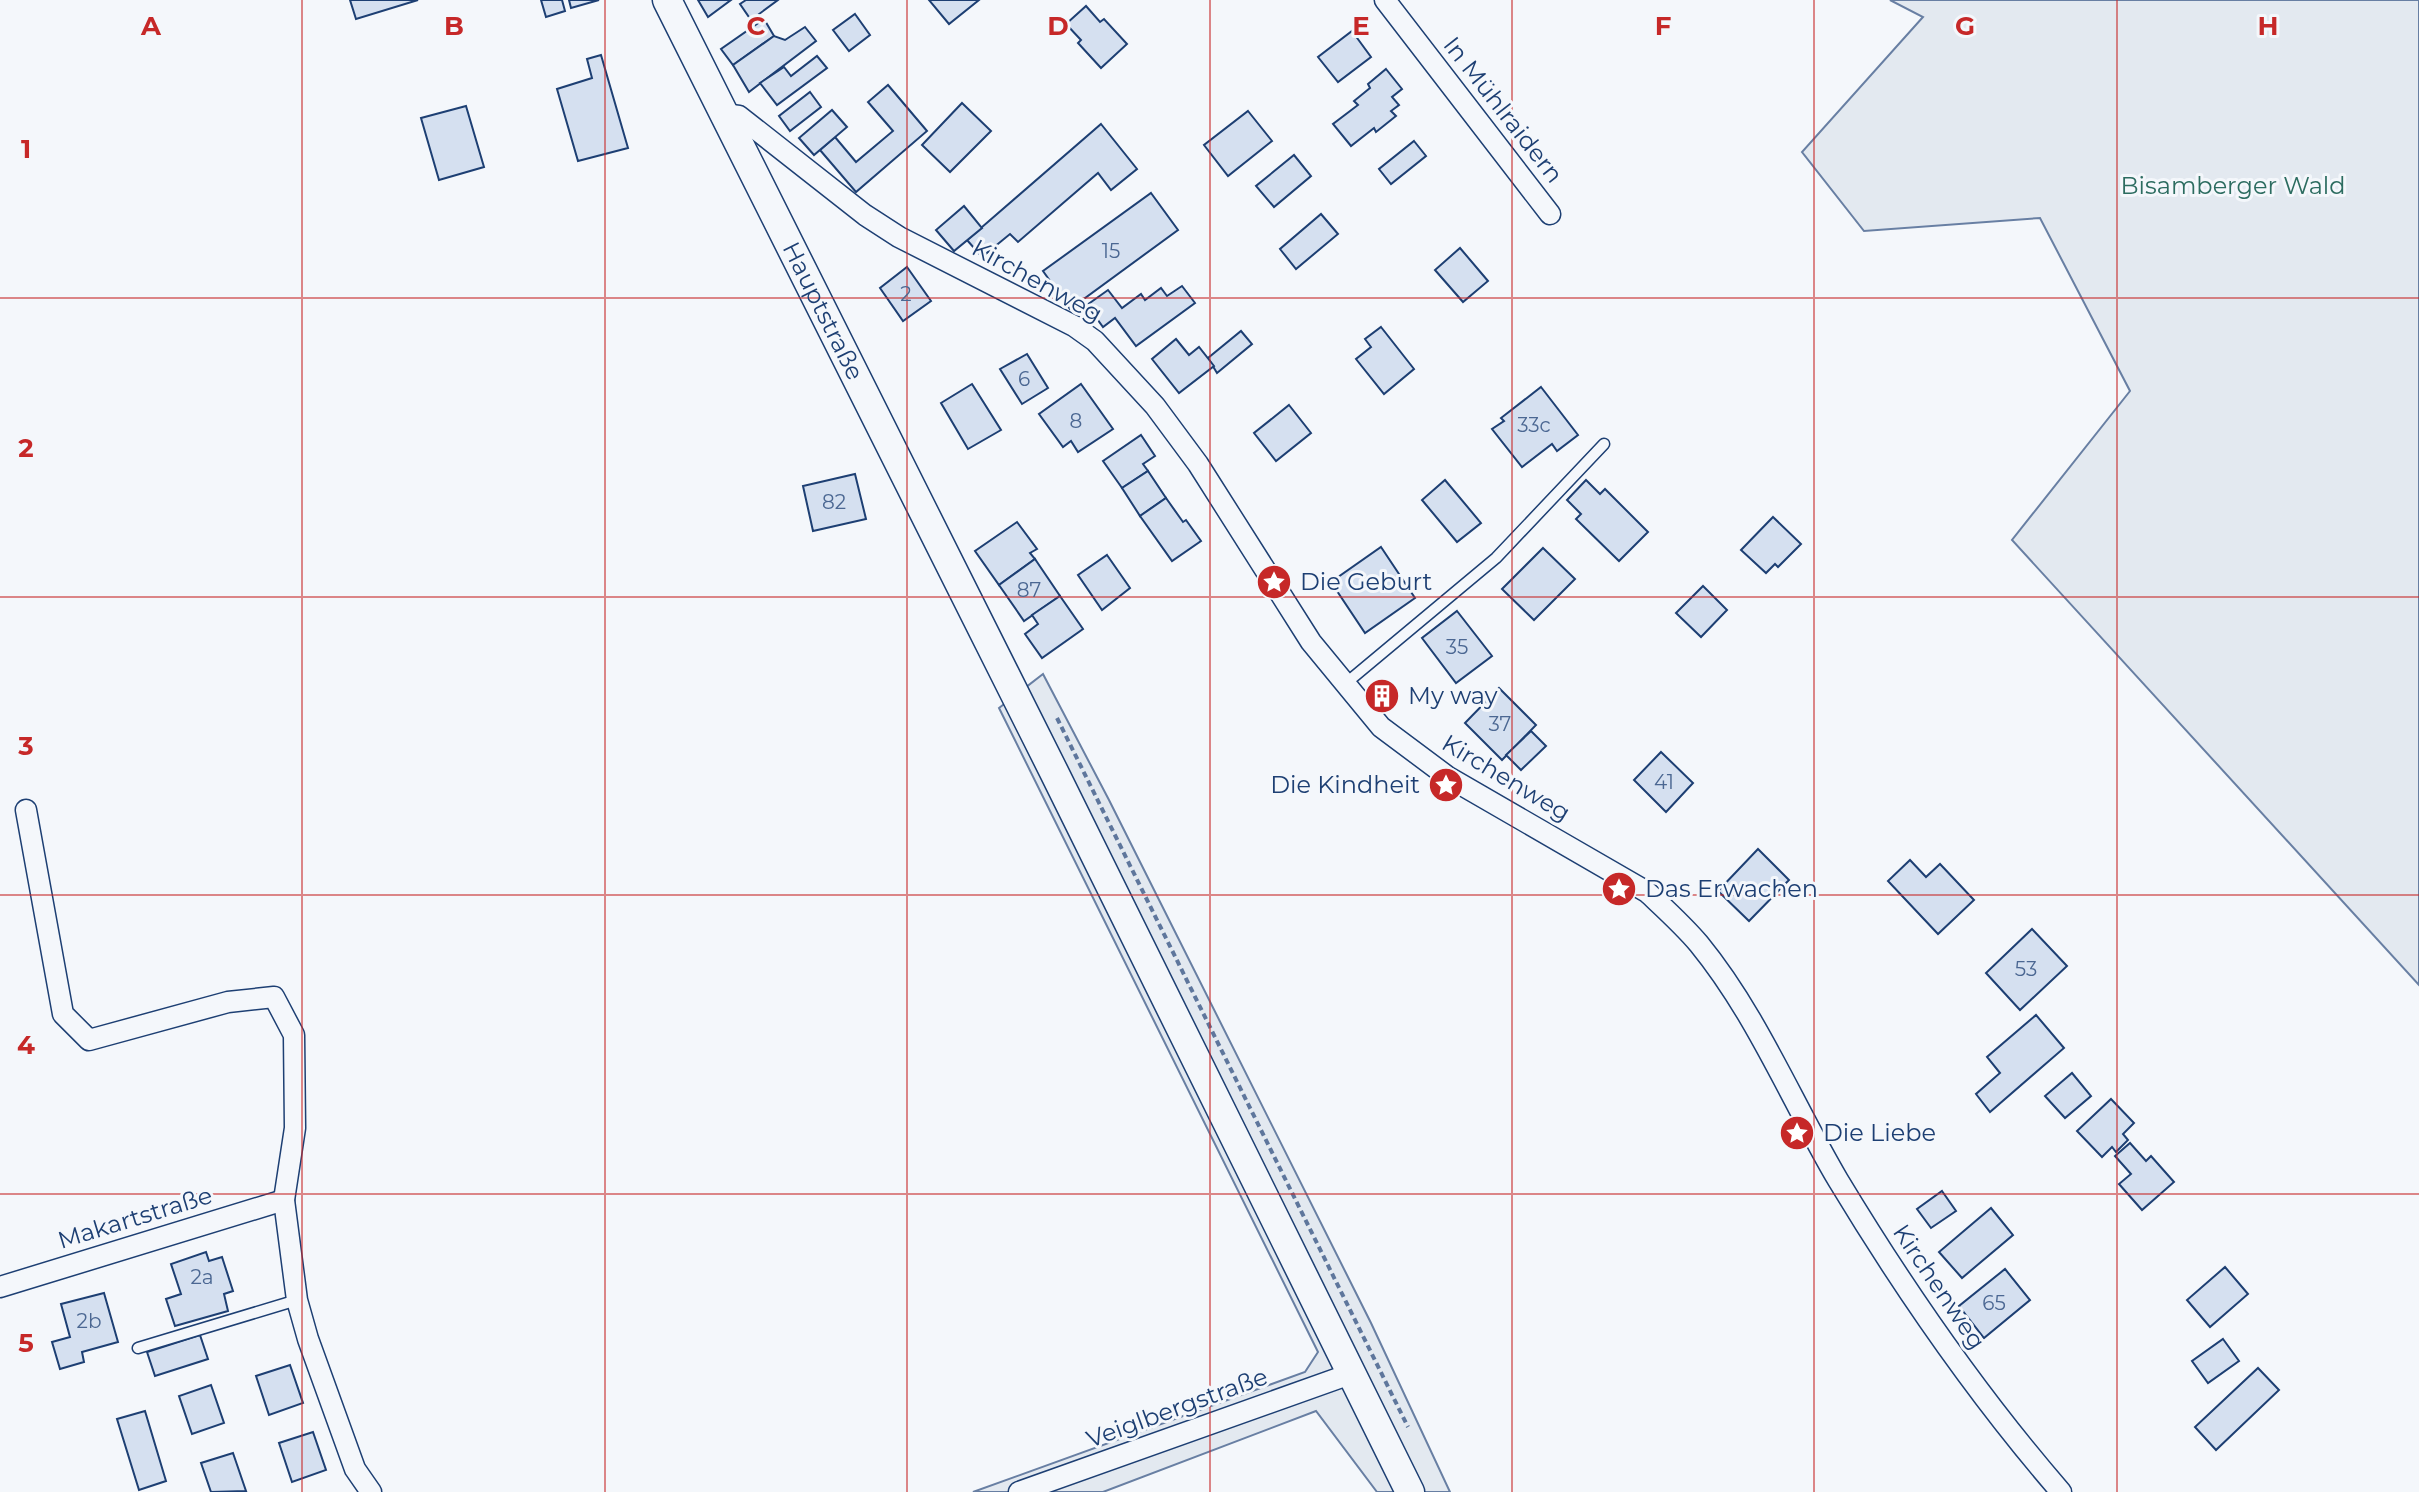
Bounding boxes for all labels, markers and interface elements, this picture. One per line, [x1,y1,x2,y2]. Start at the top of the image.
text: A [140,10,162,42]
text: B [444,10,464,42]
text: C [747,10,766,42]
text: D [1047,10,1069,42]
text: E [1352,10,1370,42]
text: F [1655,10,1671,42]
text: G [1955,10,1975,42]
text: H [2257,10,2279,42]
street label: In Mühlraidern [1437,31,1569,188]
text: 1 [21,133,31,165]
park label: Bisamberger Wald [2120,171,2346,200]
street label: Kirchenweg [967,233,1107,328]
street label: Hauptstraße [777,237,870,385]
house number: 15 [1102,239,1120,263]
house number: 2 [900,282,912,306]
house number: 6 [1018,367,1030,391]
house number: 8 [1070,409,1082,433]
house number: 33c [1517,413,1551,437]
text: 2 [18,432,34,464]
house number: 82 [822,490,846,514]
place icon: Die Geburt [1255,563,1293,601]
place label: Die Geburt [1300,567,1432,596]
house number: 87 [1017,578,1041,602]
house number: 35 [1446,635,1468,659]
building icon: My way [1363,677,1401,715]
place label: My way [1408,681,1498,710]
house number: 37 [1489,712,1511,736]
street label: Kirchenweg [1437,728,1576,827]
text: 3 [17,730,34,762]
place icon: Die Kindheit [1427,766,1465,804]
place label: Die Kindheit [1270,770,1420,799]
house number: 41 [1654,770,1674,794]
place icon: Das Erwachen [1600,870,1638,908]
place label: Das Erwachen [1645,874,1818,903]
house number: 53 [2015,957,2037,981]
text: 4 [17,1029,35,1061]
place icon: Die Liebe [1778,1114,1816,1152]
place label: Die Liebe [1823,1118,1936,1147]
street label: Makartstraße [54,1180,216,1255]
street label: Kirchenweg [1887,1219,1992,1355]
house number: 2a [190,1265,214,1289]
house number: 65 [1982,1291,2006,1315]
house number: 2b [77,1309,101,1333]
text: 5 [18,1327,34,1359]
street label: Veiglbergstraße [1082,1361,1271,1454]

